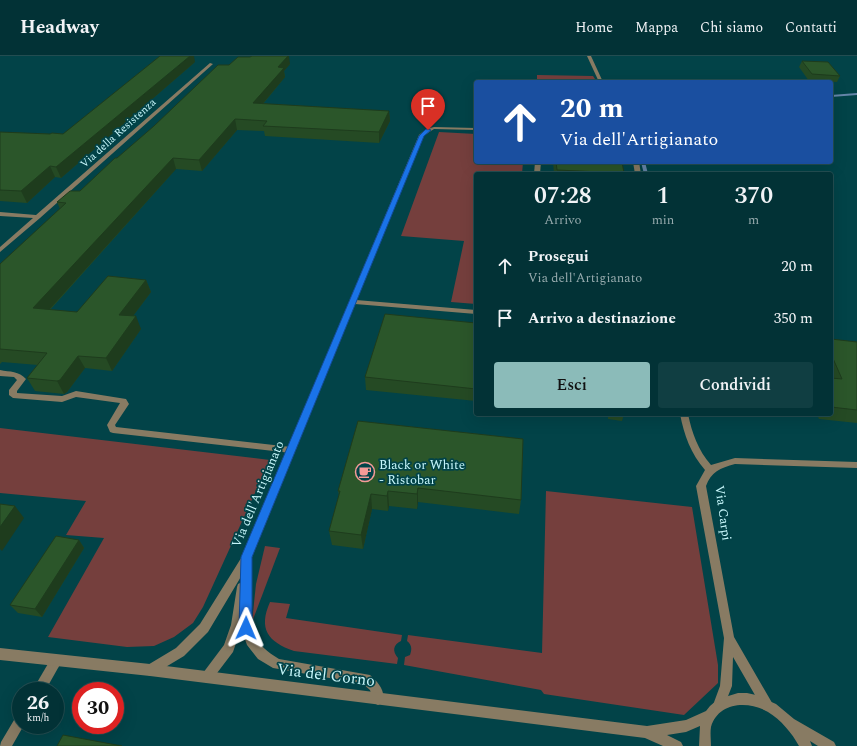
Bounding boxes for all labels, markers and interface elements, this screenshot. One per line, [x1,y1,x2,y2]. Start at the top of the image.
text: Headway [20,13,99,42]
text: Home [575,17,613,38]
text: Mappa [635,17,678,38]
text: Chi siamo [700,17,763,38]
text: Contatti [785,17,837,38]
text: 20 m [560,87,624,130]
pin [411,89,445,130]
street label: Via della Resistenza [76,94,160,172]
icon: arrive [417,95,439,117]
icon: ahead [494,96,546,148]
text: Via dell'Artigianato [560,126,718,153]
text: 07:28 [534,178,592,214]
text: 1 [657,178,669,214]
text: 370 [734,178,773,214]
text: Arrivo [544,210,582,230]
text: min [652,210,674,230]
text: m [748,210,759,230]
text: Prosegui [528,245,589,268]
icon: ahead [494,255,516,277]
text: 20 m [781,255,813,278]
text: Via dell'Artigianato [528,268,642,288]
icon: arrive [494,307,516,329]
text: Arrivo a destinazione [528,307,676,330]
text: 350 m [774,307,813,330]
button: Esci [494,362,650,408]
button: Condividi [658,362,813,408]
street label: Via dell'Artigianato [226,437,290,551]
place label: Black or White - Ristobar [379,455,465,490]
cafe icon: Black or White - Ristobar [354,461,376,483]
street label: Via Carpi [709,484,737,542]
position arrow [225,607,267,649]
street label: Via del Corno [276,657,376,693]
speed limit sign: 30 [72,682,124,734]
text: 26 [27,688,49,718]
text: km/h [27,710,49,726]

